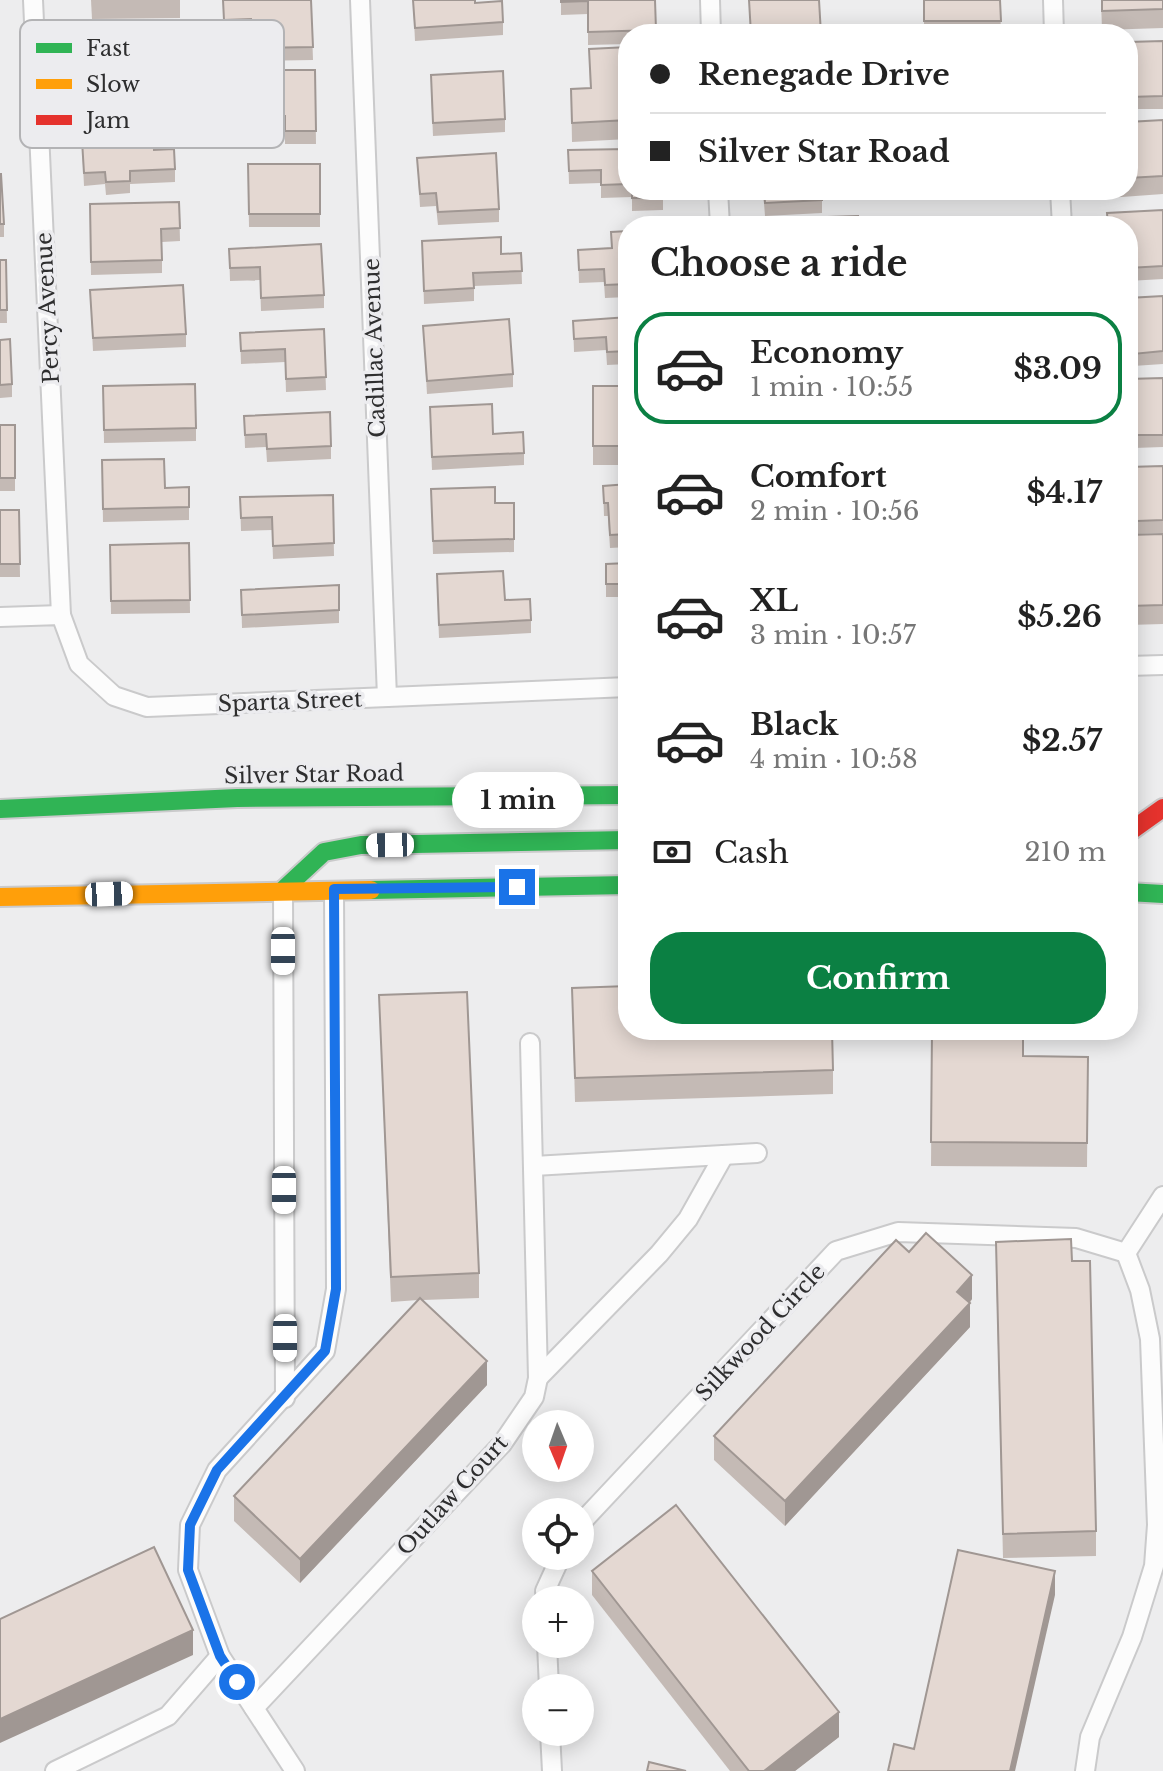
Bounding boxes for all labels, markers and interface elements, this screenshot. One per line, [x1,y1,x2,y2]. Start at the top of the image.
legend [20,20,284,148]
text: Fast [86,35,131,62]
text: Renegade Drive [698,56,950,93]
text: Slow [86,71,140,98]
text: Jam [83,107,130,134]
text: Silver Star Road [698,133,950,170]
street label: Percy Avenue [30,232,65,384]
text: Choose a ride [650,241,907,286]
street label: Cadillac Avenue [358,258,391,438]
icon: car [654,332,726,404]
text: Economy [750,334,903,371]
text: $3.09 [1014,350,1102,387]
text: 1 min · 10:55 [750,371,913,403]
icon: car [654,456,726,528]
text: Comfort [750,458,887,495]
text: $4.17 [1026,474,1102,511]
text: 2 min · 10:56 [750,495,920,527]
icon: car [654,580,726,652]
text: XL [750,582,798,619]
text: $5.26 [1017,598,1102,635]
text: 3 min · 10:57 [750,619,916,651]
street label: Sparta Street [217,685,363,718]
icon: car [654,704,726,776]
text: Black [750,706,838,743]
text: $2.57 [1022,722,1102,759]
text: 4 min · 10:58 [750,743,918,775]
street label: Silver Star Road [224,759,404,790]
callout: 1 min [451,771,583,827]
text: 1 min [480,784,556,816]
icon: cash [650,830,694,874]
car [366,833,414,857]
text: Cash [714,834,789,871]
text: 210 m [1024,836,1106,868]
route end [499,869,535,905]
car [85,881,133,907]
car [271,927,295,975]
button: Confirm [650,932,1106,1024]
car [272,1166,296,1214]
street label: Silkwood Circle [690,1258,831,1407]
car [273,1314,297,1362]
north arrow [522,1410,594,1482]
map controls [522,1410,594,1746]
street label: Outlaw Court [391,1429,514,1561]
button: locate [522,1498,594,1570]
button: + [522,1586,594,1658]
route start [219,1664,255,1700]
button: − [522,1674,594,1746]

